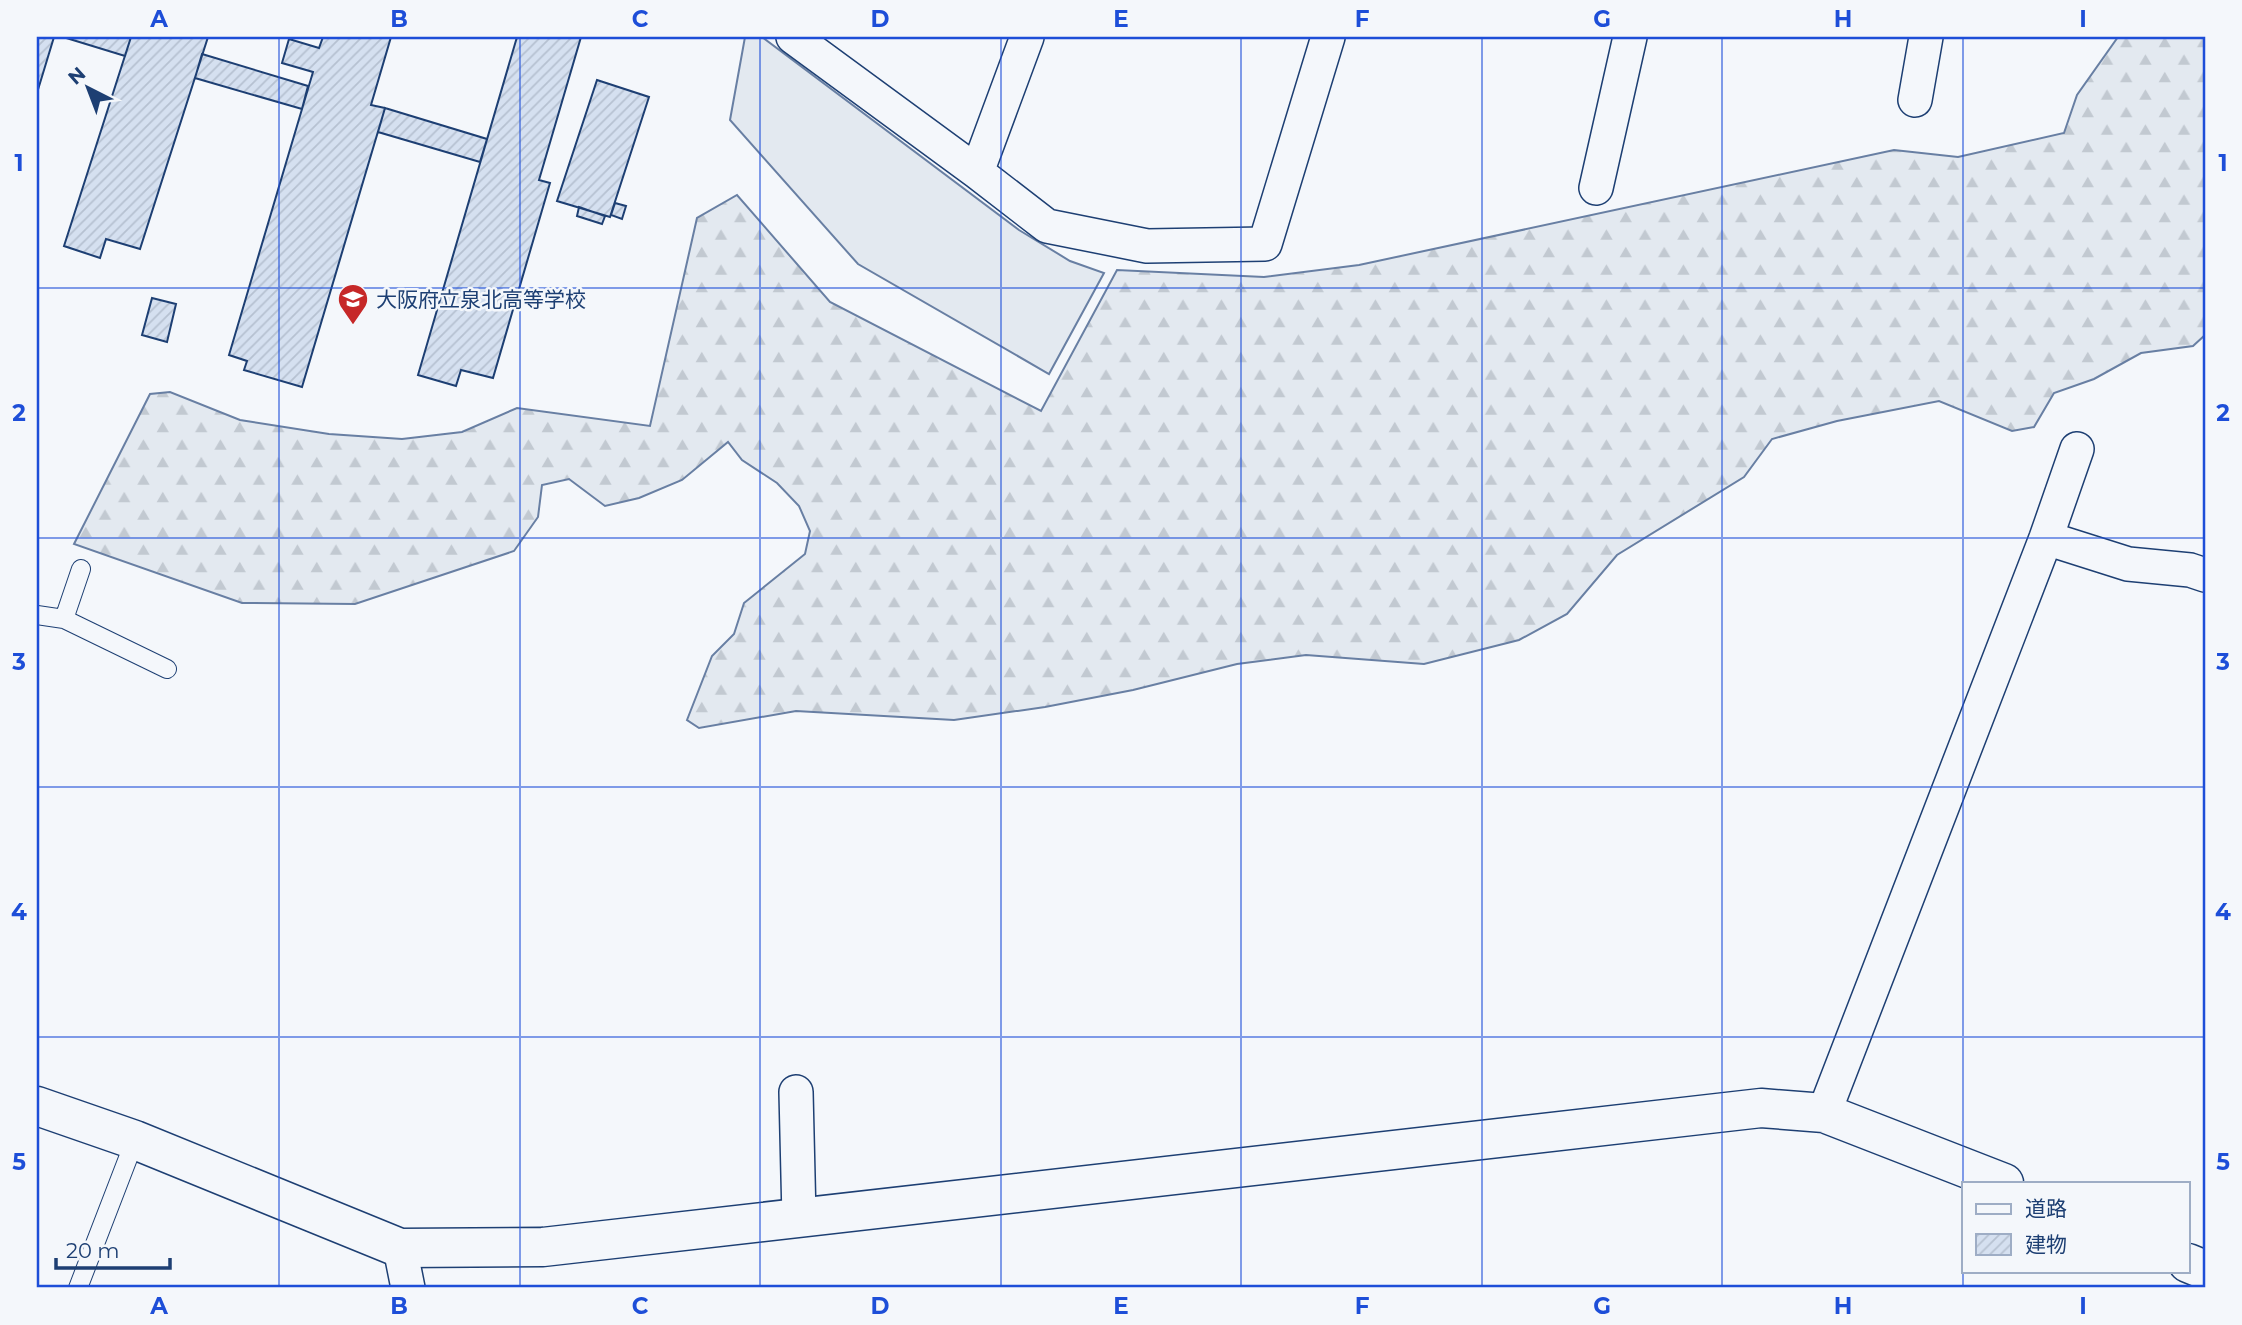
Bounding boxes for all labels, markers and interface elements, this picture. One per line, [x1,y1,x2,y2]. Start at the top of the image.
text: A [149,5,168,33]
text: B [390,5,408,33]
text: C [632,5,649,33]
text: D [871,5,890,33]
text: E [1113,5,1129,33]
text: F [1355,5,1370,33]
text: G [1593,5,1611,33]
text: H [1834,5,1852,33]
text: I [2079,5,2087,33]
north arrow [52,52,122,122]
text: N [64,62,90,89]
text: 1 [14,149,24,177]
text: 1 [2218,149,2228,177]
school or university icon: 大阪府立泉北高等学校 [336,282,370,326]
place label: 大阪府立泉北高等学校 [376,287,586,312]
text: 2 [12,399,26,427]
text: 2 [2216,399,2230,427]
text: 3 [11,648,26,676]
text: 3 [2215,648,2230,676]
text: 4 [11,898,27,926]
text: 4 [2215,898,2231,926]
text: 5 [12,1148,26,1176]
text: 5 [2216,1148,2230,1176]
legend [1962,1182,2190,1272]
text: 道路 [2025,1196,2067,1221]
scale bar [56,1227,170,1271]
text: 建物 [2025,1232,2067,1257]
text: 20 m [66,1238,120,1263]
text: A [149,1292,168,1320]
text: B [390,1292,408,1320]
text: C [632,1292,649,1320]
text: D [871,1292,890,1320]
text: E [1113,1292,1129,1320]
text: F [1355,1292,1370,1320]
text: G [1593,1292,1611,1320]
text: H [1834,1292,1852,1320]
text: I [2079,1292,2087,1320]

